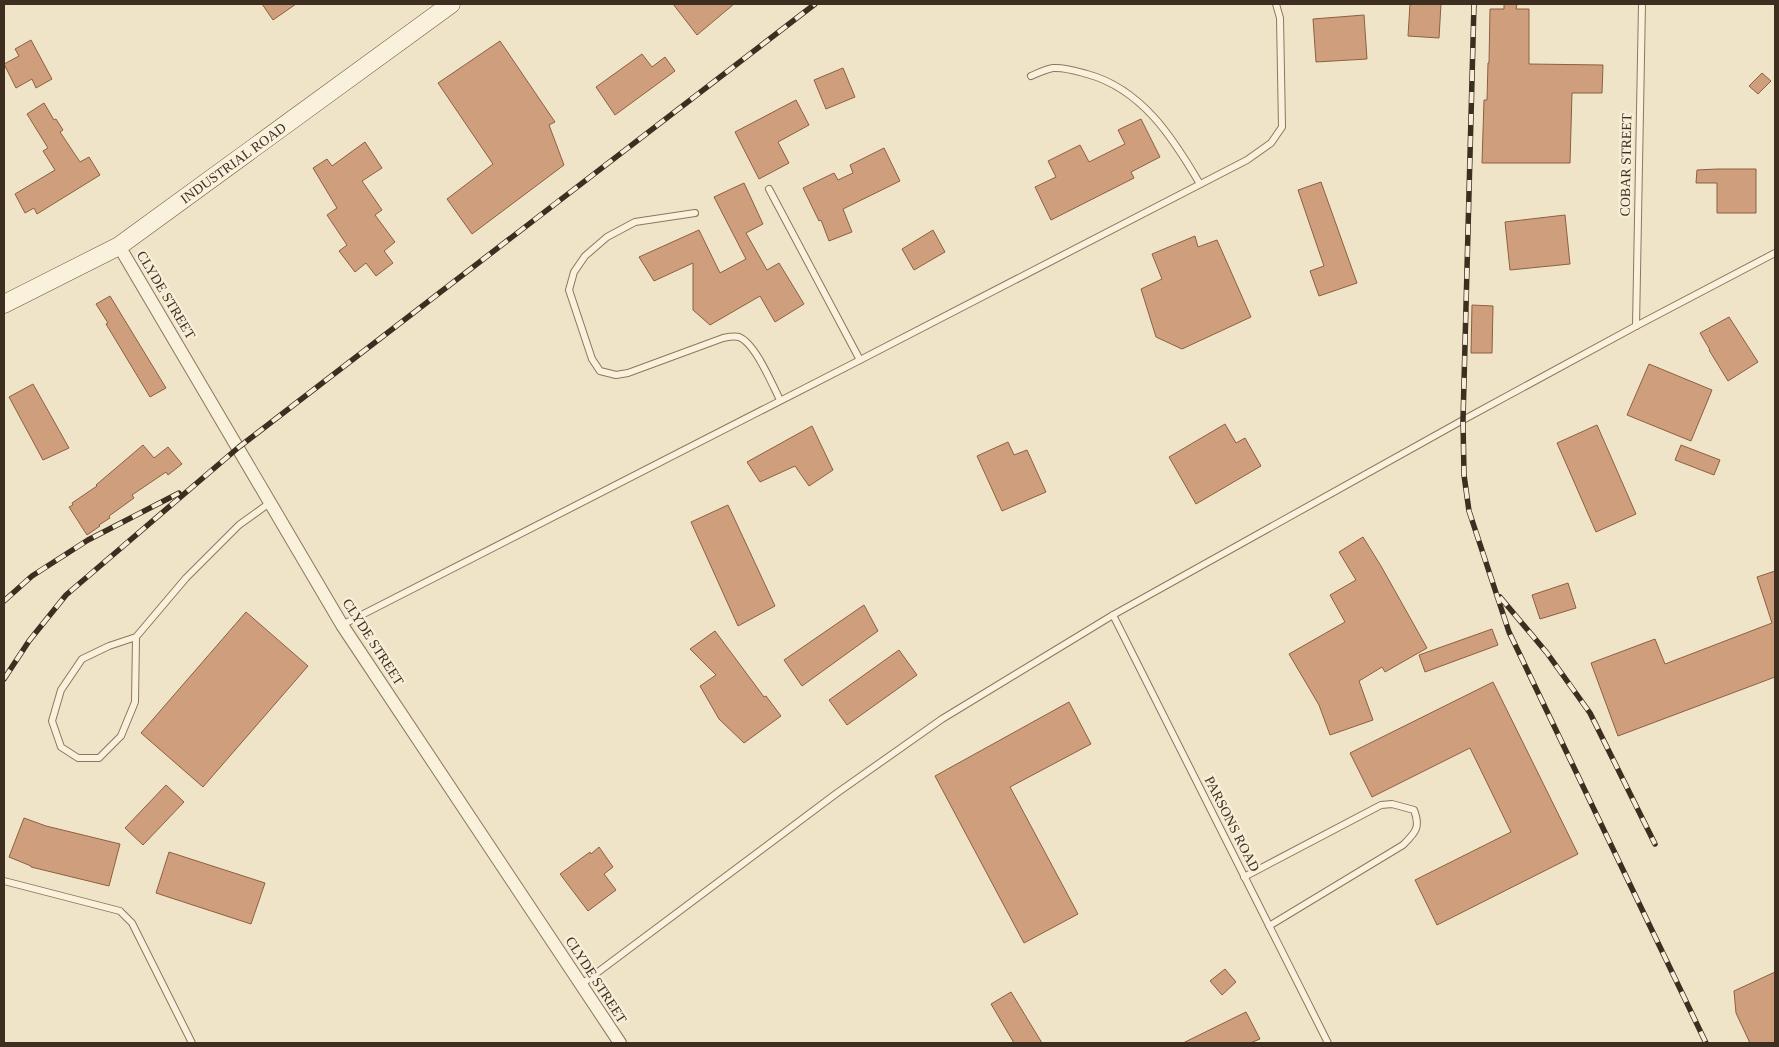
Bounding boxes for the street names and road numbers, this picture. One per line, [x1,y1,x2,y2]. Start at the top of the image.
street label: COBAR STREET [1618,113,1634,217]
street label: INDUSTRIAL ROAD [177,119,289,206]
street label: CLYDE STREET [134,248,198,342]
street label: CLYDE STREET [339,596,407,688]
street label: PARSONS ROAD [1202,774,1262,874]
street label: CLYDE STREET [562,934,630,1026]

